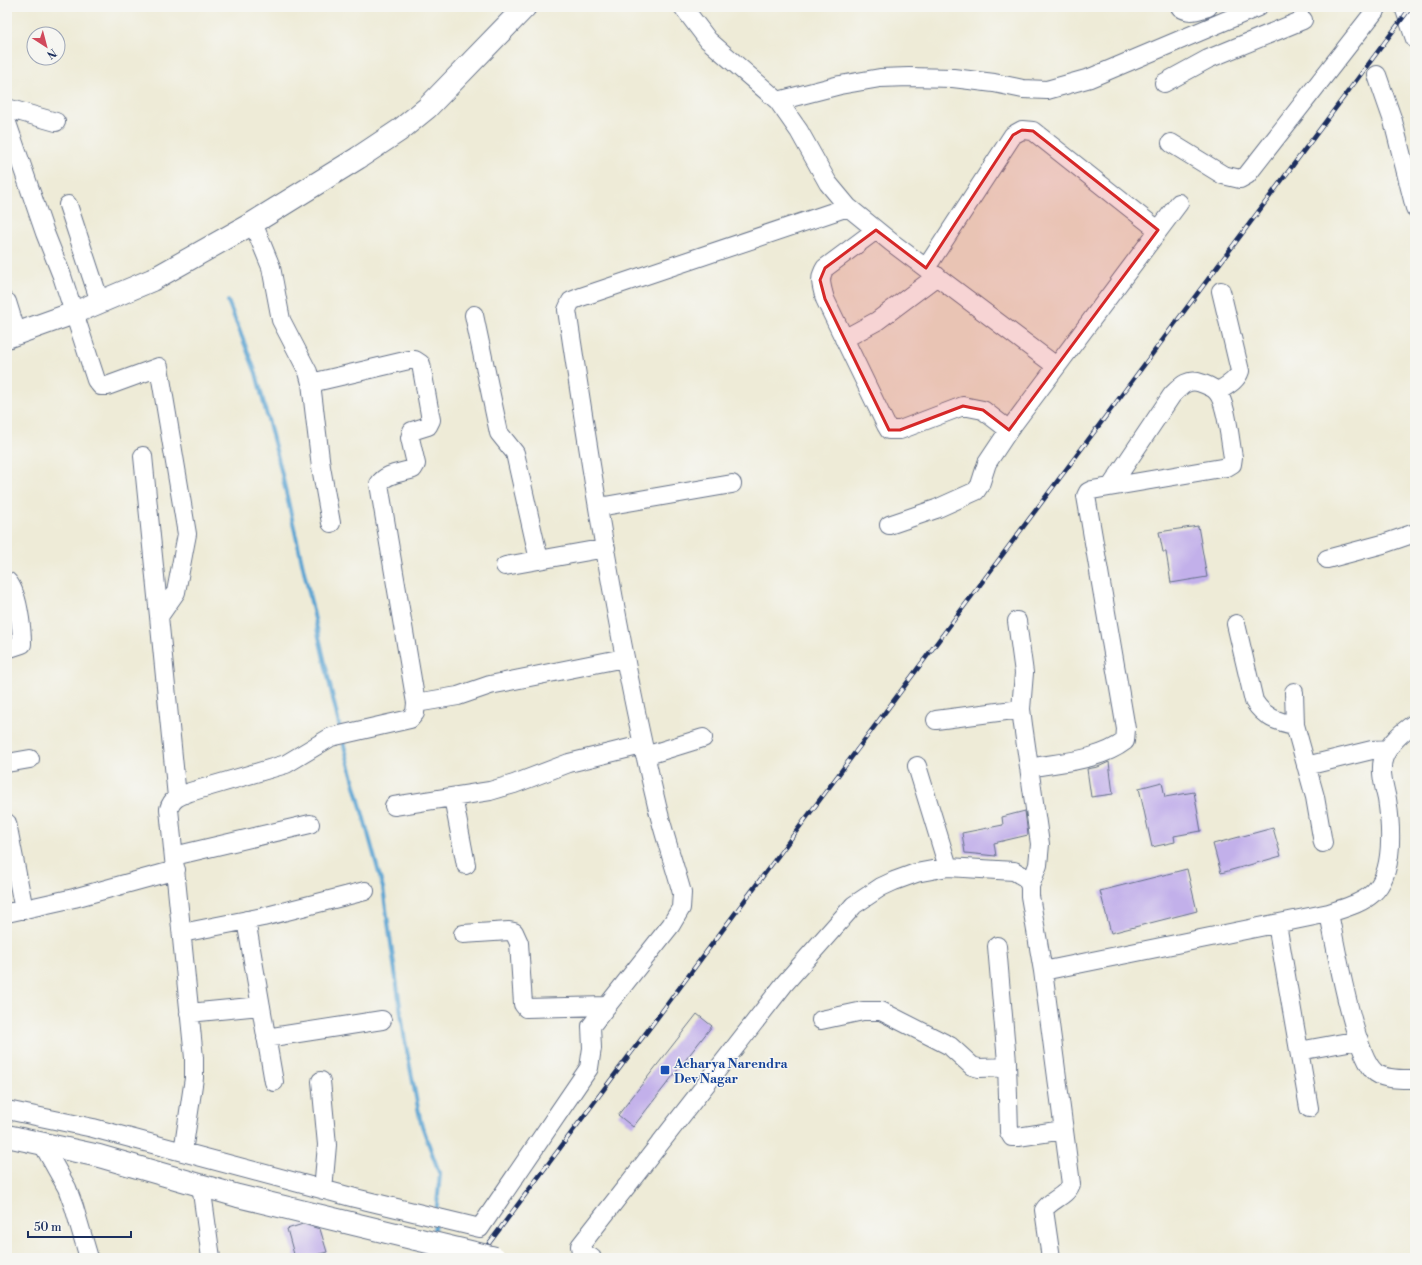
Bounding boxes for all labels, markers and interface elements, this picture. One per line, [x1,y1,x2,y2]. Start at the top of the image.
north arrow [26,26,66,66]
text: N [43,45,59,62]
place label: Acharya Narendra Dev Nagar [673,1056,789,1087]
marker: Acharya Narendra Dev Nagar [659,1064,671,1076]
scale bar [28,1213,131,1239]
text: 50 m [34,1220,62,1235]

